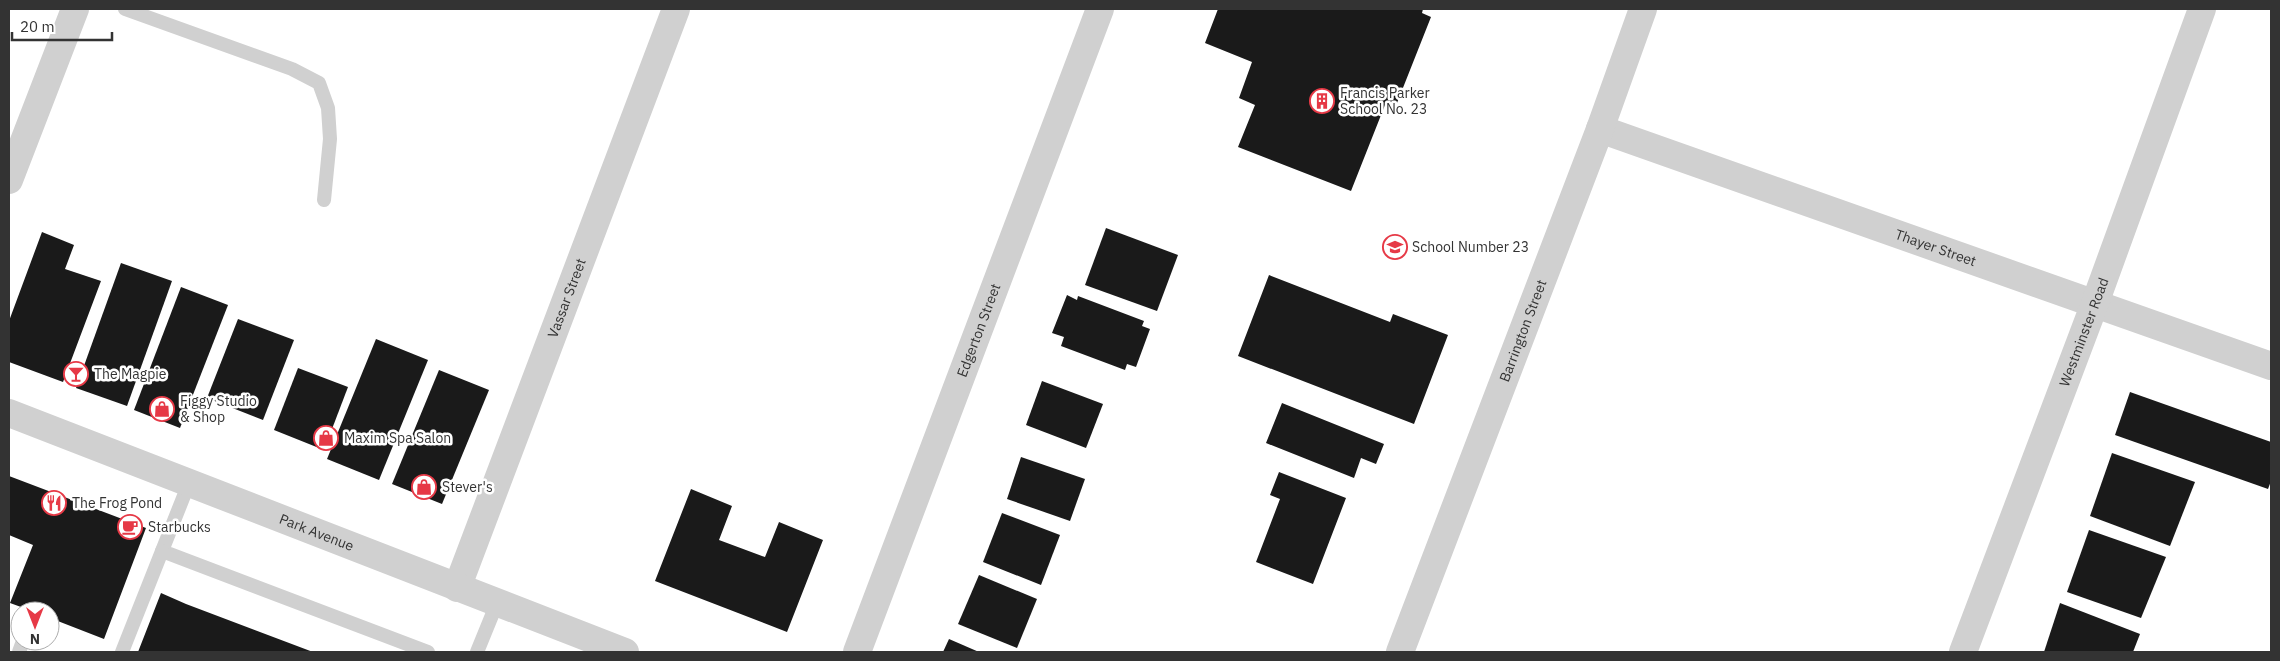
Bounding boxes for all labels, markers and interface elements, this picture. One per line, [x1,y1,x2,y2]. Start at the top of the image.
scale bar [12,10,112,42]
text: 20 m [20,17,55,36]
place label: Francis Parker School No. 23 [1340,84,1430,118]
building icon: Francis Parker School No. 23 [1309,88,1335,114]
street label: Thayer Street [1893,225,1979,270]
school or university icon: School Number 23 [1382,234,1408,260]
place label: School Number 23 [1412,238,1529,256]
street label: Vassar Street [543,256,590,340]
street label: Westminster Road [2055,275,2113,389]
street label: Barrington Street [1495,277,1551,384]
street label: Edgerton Street [953,281,1005,380]
bar icon: The Magpie [63,361,89,387]
place label: The Magpie [94,365,167,383]
place label: Figgy Studio & Shop [180,392,257,426]
shop icon: Figgy Studio & Shop [149,396,175,422]
shop icon: Maxim Spa Salon [313,425,339,451]
place label: Maxim Spa Salon [344,429,451,447]
shop icon: Stever's [411,474,437,500]
place label: Stever's [442,478,493,496]
restaurant icon: The Frog Pond [41,490,67,516]
place label: The Frog Pond [72,494,162,512]
street label: Park Avenue [277,510,357,555]
cafe icon: Starbucks [117,514,143,540]
place label: Starbucks [148,518,211,536]
north arrow [10,601,60,651]
text: N [30,630,40,648]

